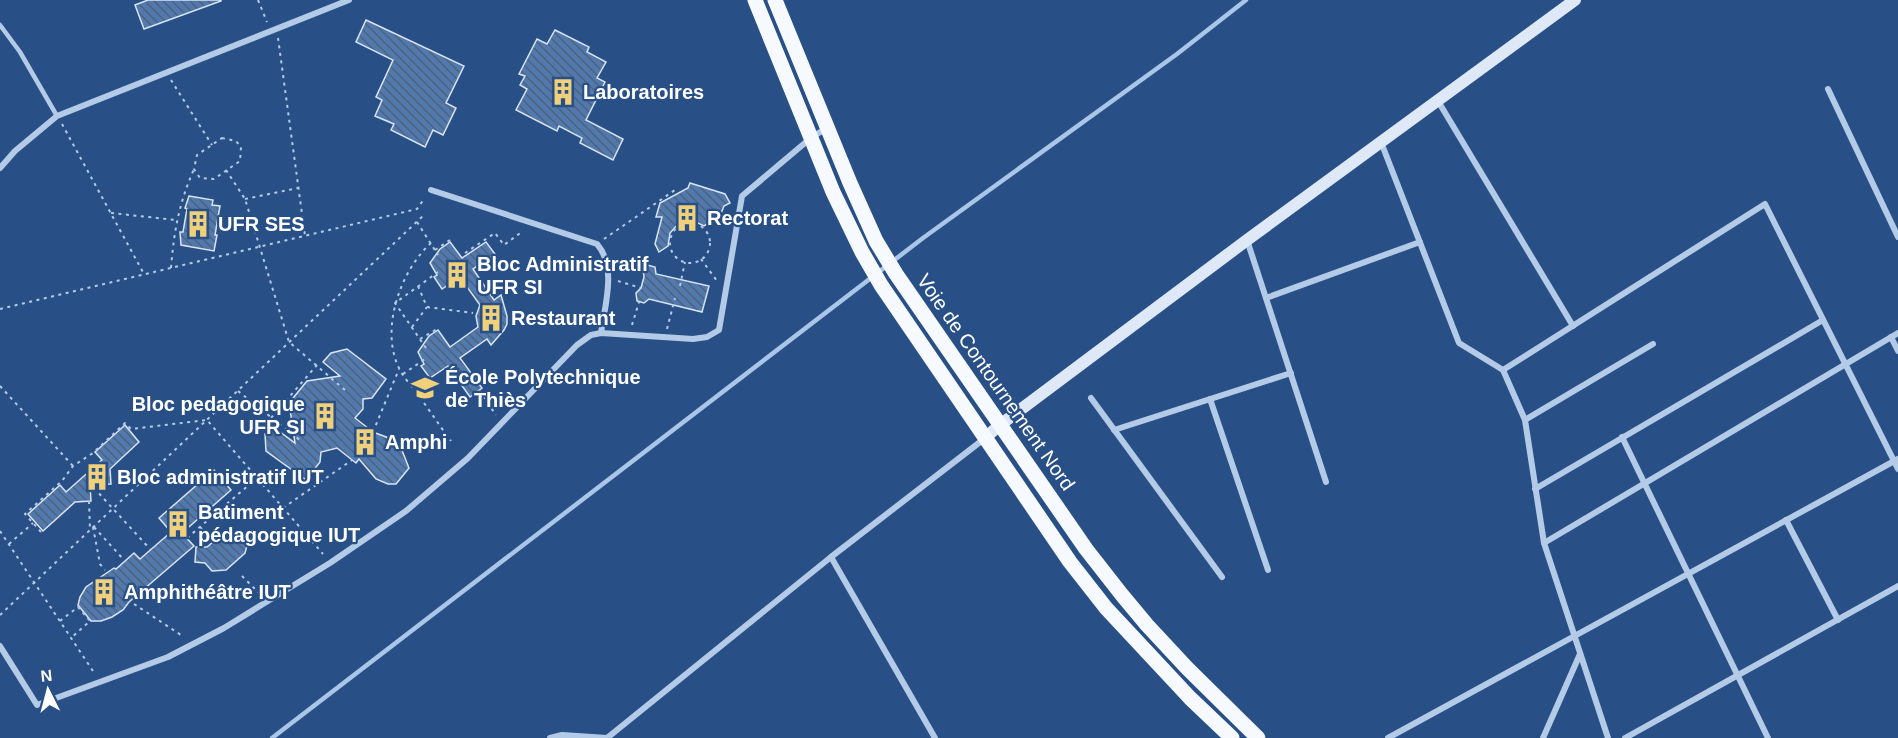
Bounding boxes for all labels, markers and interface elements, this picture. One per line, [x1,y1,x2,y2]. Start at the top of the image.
building icon: Laboratoires [548,77,578,107]
place label: Laboratoires [583,81,704,103]
building icon: Rectorat [672,203,702,233]
place label: Rectorat [707,207,788,229]
building icon: UFR SES [183,209,213,239]
place label: UFR SES [218,213,305,235]
place label: Bloc Administratif UFR SI [477,253,649,298]
building icon: Bloc Administratif UFR SI [442,260,472,290]
street label: Voie de Contournement Nord [913,270,1079,494]
building icon: Restaurant [476,303,506,333]
place label: Restaurant [511,307,616,329]
place label: École Polytechnique de Thiès [445,366,641,411]
school or university icon: École Polytechnique de Thiès [410,373,440,403]
place label: Bloc pedagogique UFR SI [132,393,305,438]
building icon: Bloc pedagogique UFR SI [310,401,340,431]
building icon: Amphi [350,427,380,457]
place label: Amphi [385,431,447,453]
building icon: Bloc administratif IUT [82,462,112,492]
place label: Bloc administratif IUT [117,466,324,488]
place label: Batiment pédagogique IUT [198,501,360,546]
building icon: Batiment pédagogique IUT [163,509,193,539]
building icon: Amphithéâtre IUT [89,577,119,607]
place label: Amphithéâtre IUT [124,581,291,603]
north arrow [18,660,78,720]
text: N [40,667,53,685]

